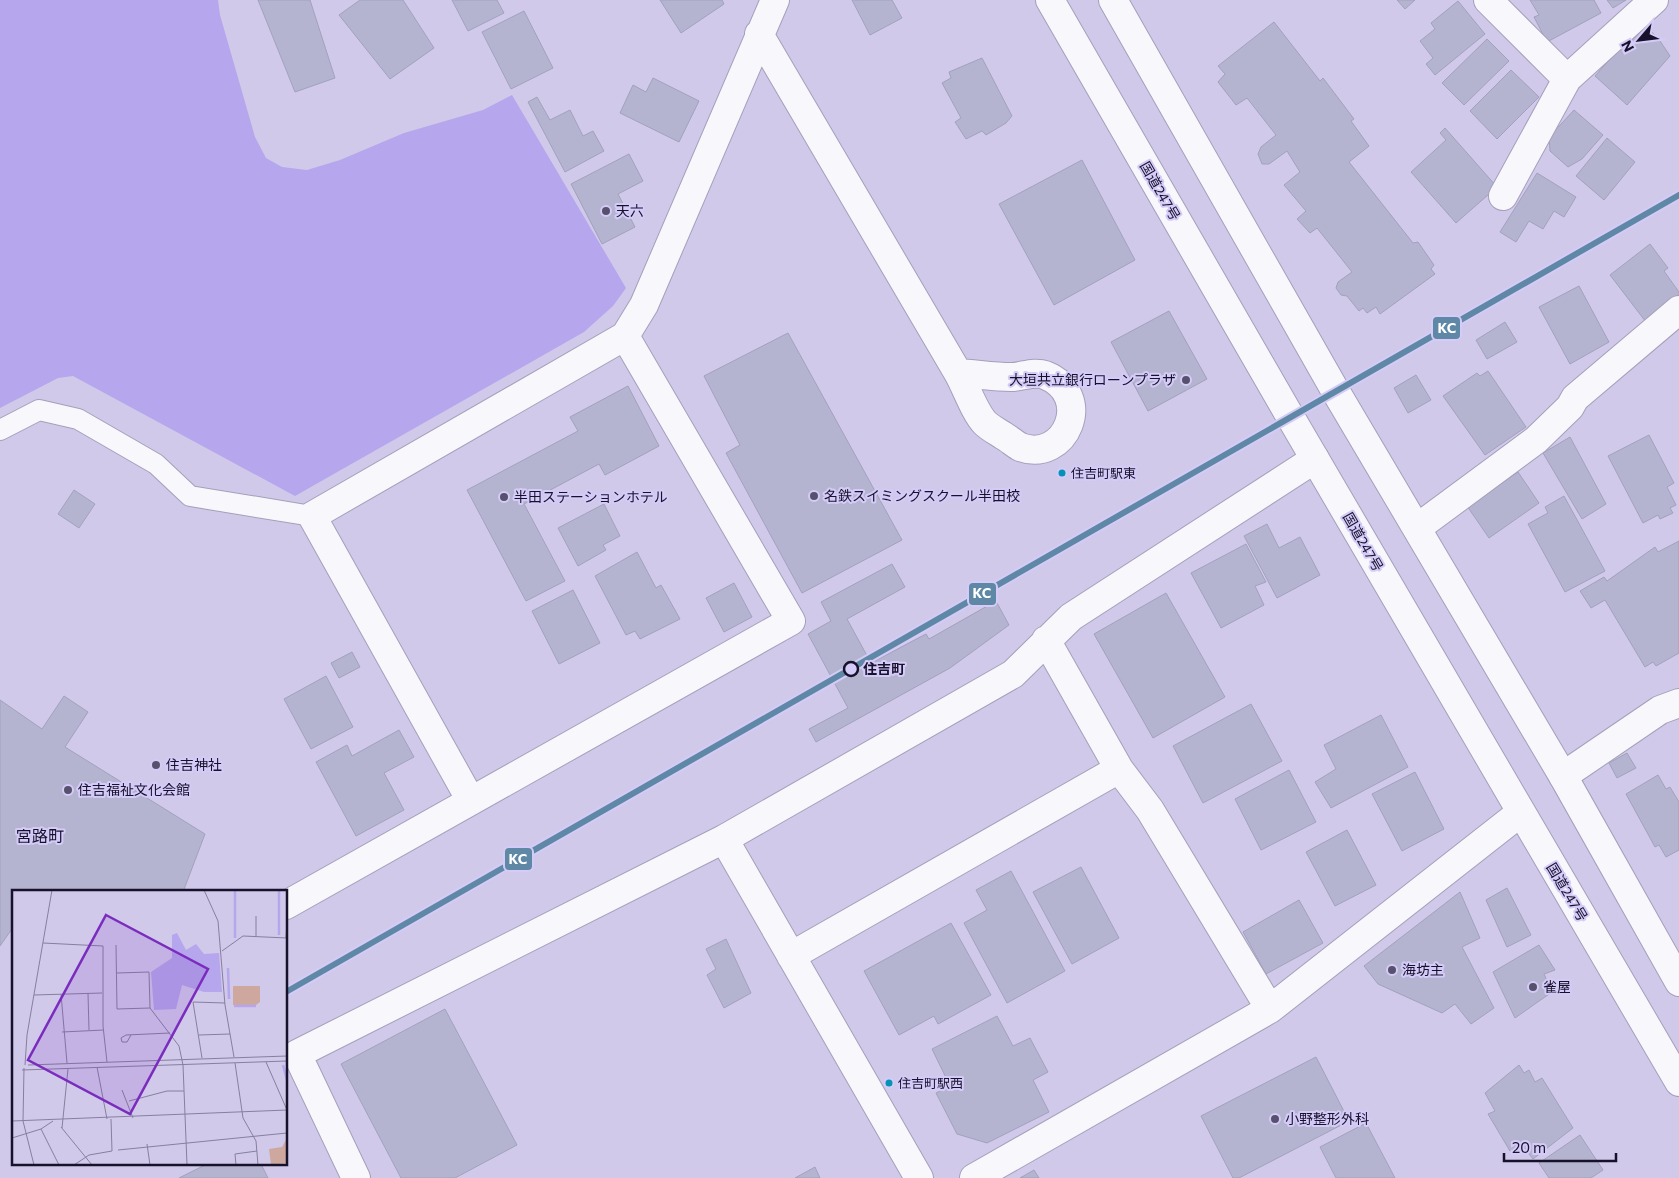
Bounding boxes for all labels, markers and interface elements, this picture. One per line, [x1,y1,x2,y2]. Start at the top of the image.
north arrow [1614,15,1664,65]
text: N [1617,38,1637,55]
street label: 国道247号 [1137,158,1184,223]
place label: 天六 [616,202,644,219]
marker: 天六 [600,205,612,217]
line badge: KC [1432,316,1461,340]
text: KC [1438,319,1456,336]
place label: 大垣共立銀行ローンプラザ [1009,371,1176,388]
marker: 大垣共立銀行ローンプラザ [1180,374,1192,386]
place label: 住吉町駅東 [1071,465,1136,481]
marker: 住吉町駅東 [1057,468,1067,478]
place label: 名鉄スイミングスクール半田校 [824,487,1020,504]
place label: 半田ステーションホテル [514,488,668,505]
marker: 名鉄スイミングスクール半田校 [808,490,820,502]
marker: 半田ステーションホテル [498,491,510,503]
street label: 国道247号 [1340,509,1387,574]
line badge: KC [968,582,997,606]
text: KC [973,584,991,601]
place label: 住吉町 [863,660,905,677]
marker: 住吉町 [843,661,859,677]
place label: 住吉神社 [166,756,222,773]
marker: 住吉神社 [150,759,162,771]
place label: 住吉福祉文化会館 [78,781,190,798]
marker: 住吉福祉文化会館 [62,784,74,796]
district label: 宮路町 [16,826,64,845]
line badge: KC [504,847,533,871]
text: KC [509,850,527,867]
street label: 国道247号 [1543,859,1591,924]
inset map [12,890,288,1166]
place label: 海坊主 [1402,961,1444,978]
marker: 海坊主 [1386,964,1398,976]
place label: 雀屋 [1543,978,1571,995]
marker: 雀屋 [1527,981,1539,993]
place label: 住吉町駅西 [898,1075,963,1091]
marker: 住吉町駅西 [884,1078,894,1088]
place label: 小野整形外科 [1285,1110,1369,1127]
marker: 小野整形外科 [1269,1113,1281,1125]
scale bar [1504,1130,1616,1162]
text: 20 m [1512,1138,1546,1156]

